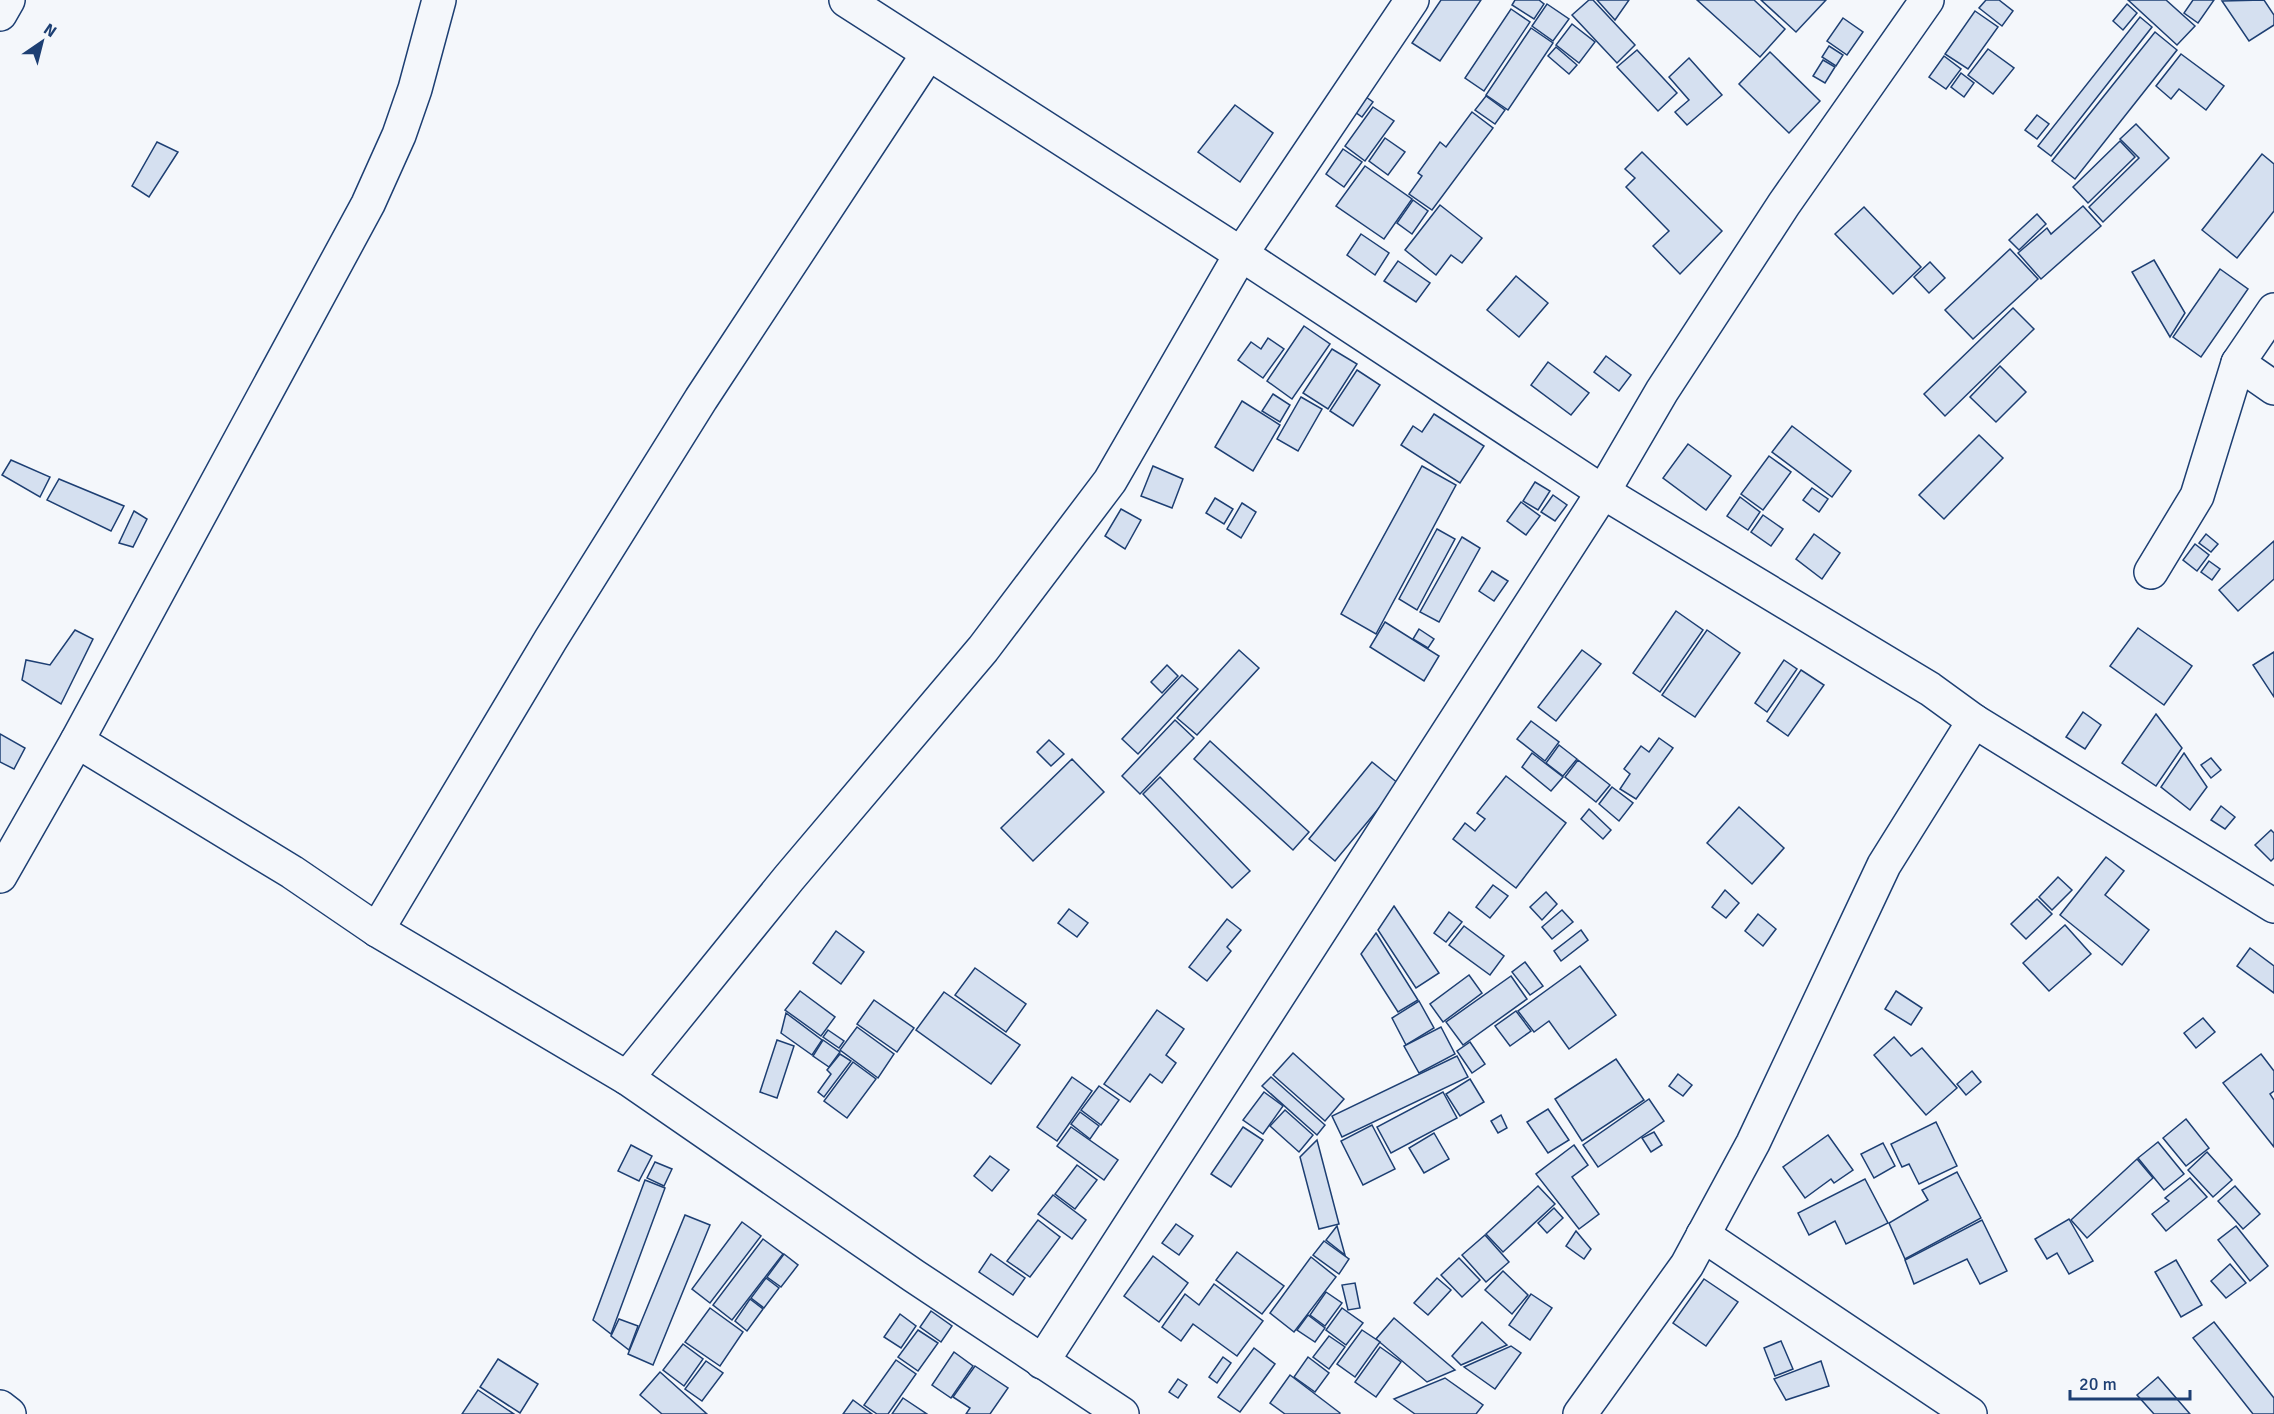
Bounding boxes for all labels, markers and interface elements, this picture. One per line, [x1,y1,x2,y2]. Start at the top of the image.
north arrow [12,12,72,72]
text: N [40,19,60,42]
scale bar [2070,1363,2190,1401]
text: 20 m [2079,1373,2117,1395]

